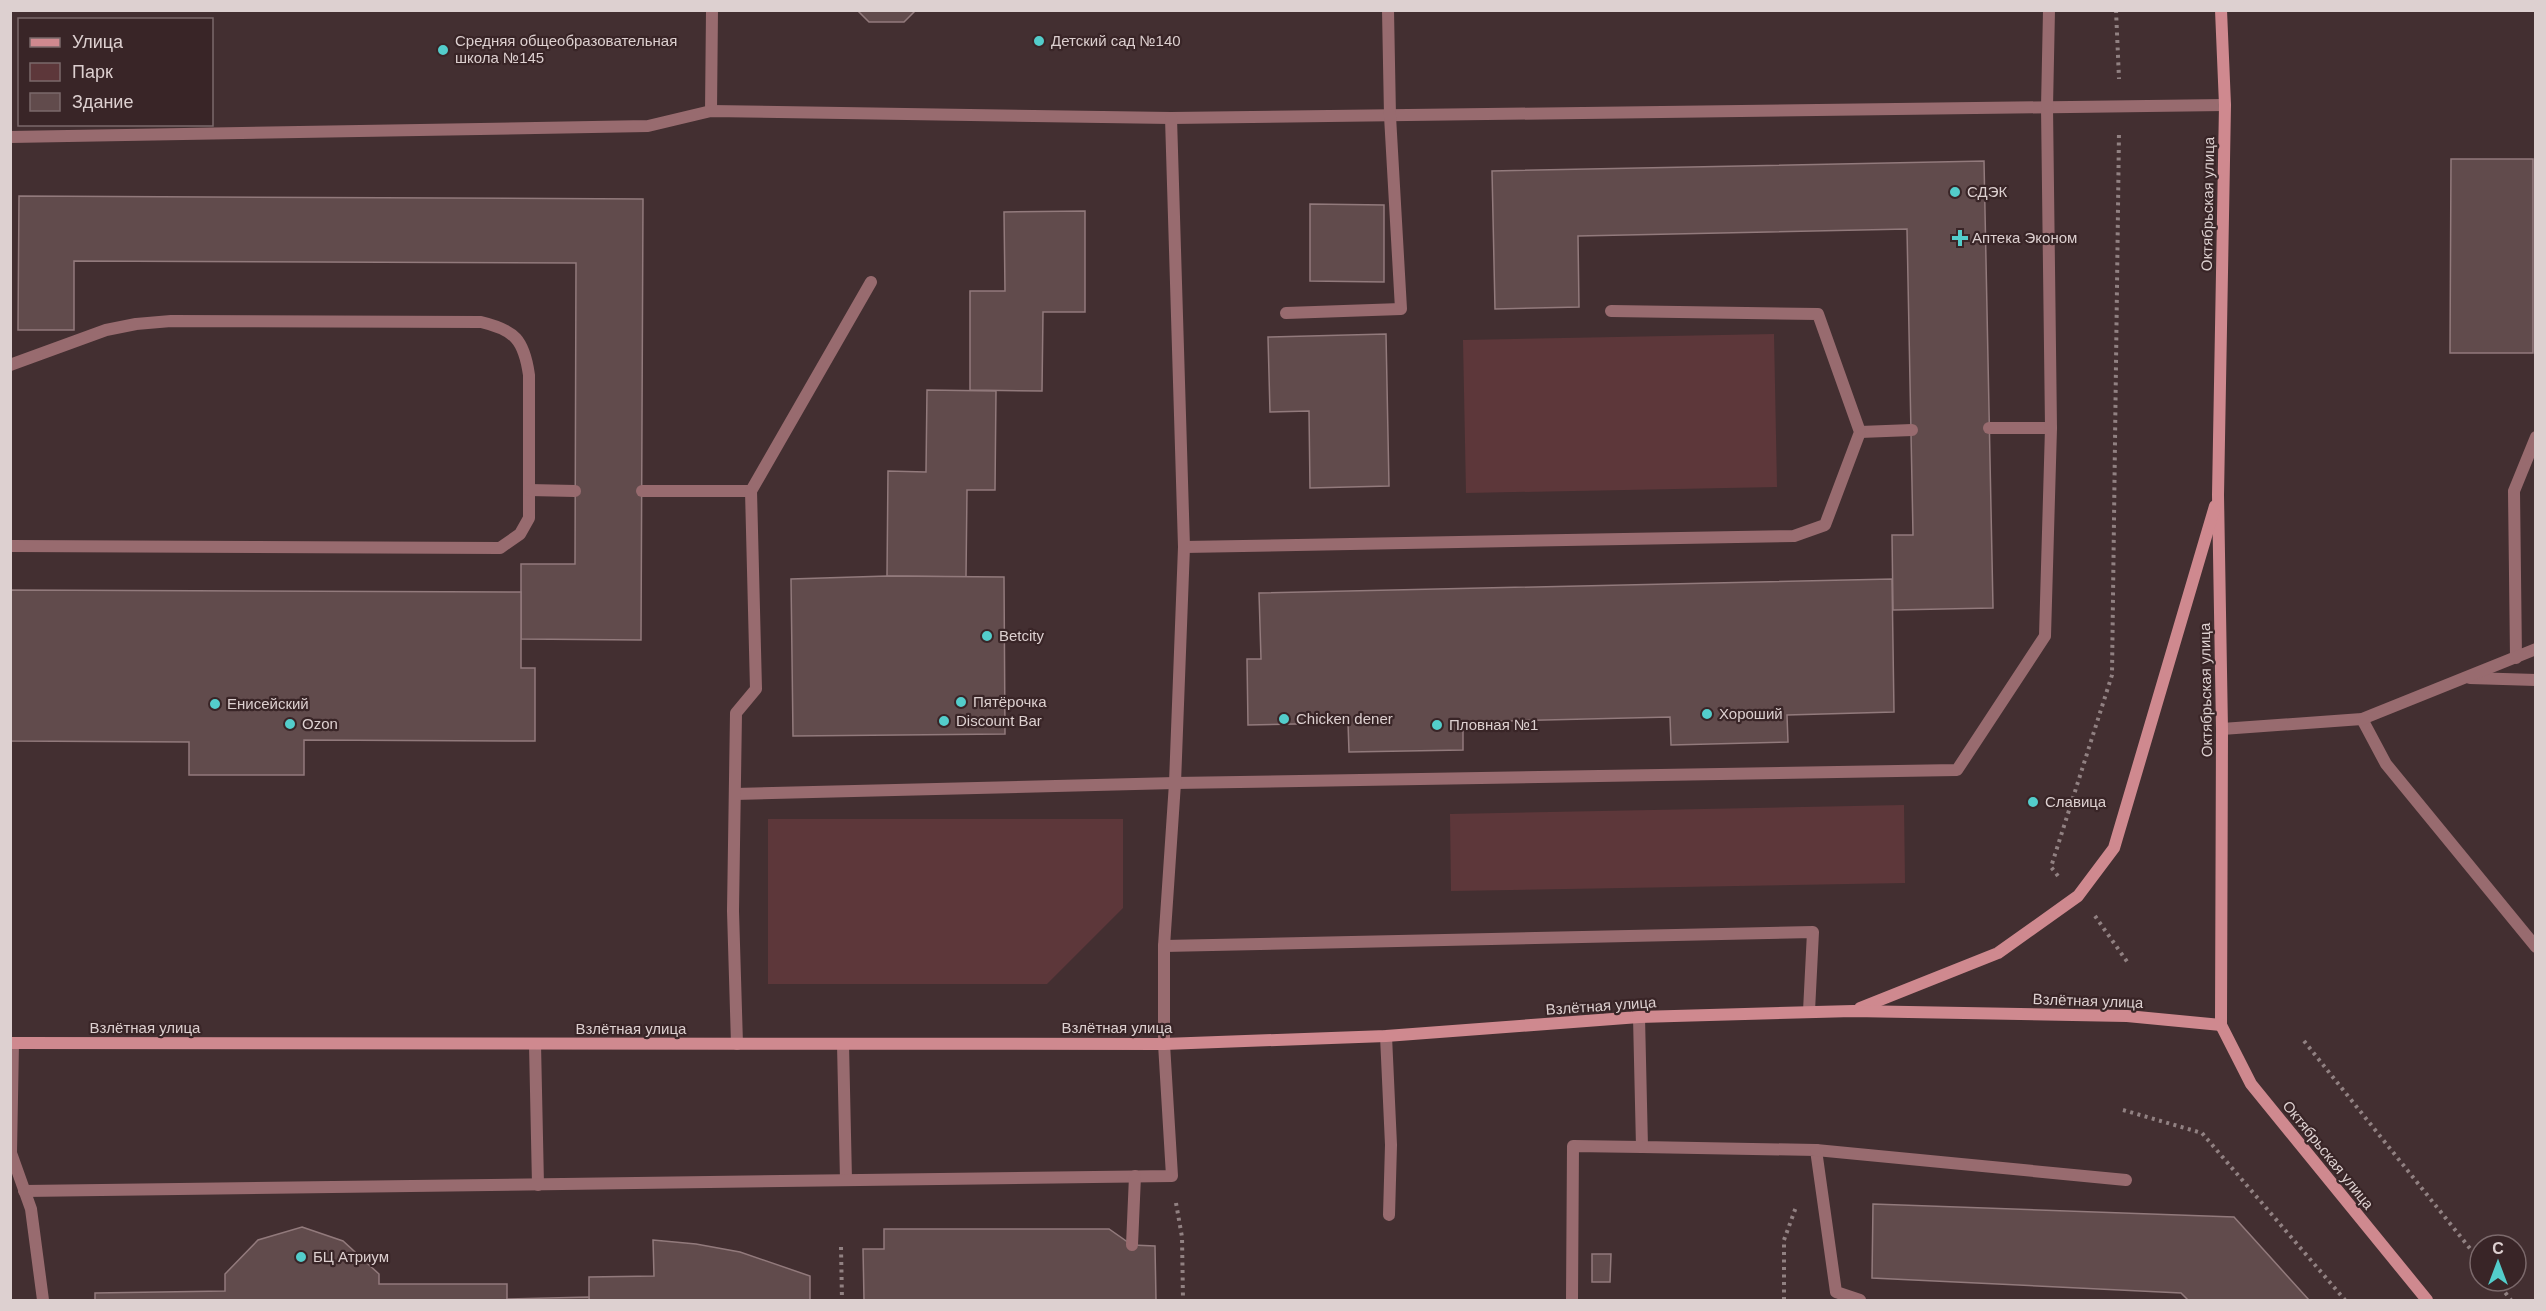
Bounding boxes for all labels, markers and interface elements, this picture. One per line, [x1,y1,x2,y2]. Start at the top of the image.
legend [18,18,213,126]
text: Улица [72,32,124,52]
place label: Средняя общеобразовательная школа №145 [455,32,677,66]
place label: Детский сад №140 [1051,32,1181,49]
marker: Детский сад №140 [1032,34,1046,48]
marker: Средняя общеобразовательная школа №145 [436,43,450,57]
text: Парк [72,62,113,82]
text: Здание [72,92,133,112]
street label: Октябрьская улица [2198,136,2217,271]
place label: СДЭК [1967,183,2007,200]
marker: СДЭК [1948,185,1962,199]
place label: Аптека Эконом [1972,229,2077,246]
marker: Аптека Эконом [1953,231,1967,245]
street label: Октябрьская улица [2196,622,2215,757]
place label: Betcity [999,627,1045,644]
marker: Betcity [980,629,994,643]
place label: Пятёрочка [973,693,1047,710]
place label: Енисейский [227,695,309,712]
marker: Пятёрочка [954,695,968,709]
marker: Енисейский [208,697,222,711]
place label: Хороший [1719,705,1783,722]
marker: Хороший [1700,707,1714,721]
place label: Chicken dener [1296,710,1393,727]
place label: Discount Bar [956,712,1042,729]
marker: Chicken dener [1277,712,1291,726]
marker: Discount Bar [937,714,951,728]
place label: Ozon [302,715,338,732]
place label: Пловная №1 [1449,716,1538,733]
marker: Ozon [283,717,297,731]
marker: Пловная №1 [1430,718,1444,732]
place label: Славица [2045,793,2107,810]
marker: Славица [2026,795,2040,809]
street label: Взлётная улица [2032,990,2144,1011]
street label: Взлётная улица [1545,993,1657,1018]
street label: Взлётная улица [90,1019,201,1036]
street label: Взлётная улица [1062,1019,1173,1036]
street label: Взлётная улица [576,1020,687,1037]
street label: Октябрьская улица [2279,1097,2378,1213]
north arrow [2468,1233,2528,1293]
text: С [2492,1240,2504,1257]
place label: БЦ Атриум [313,1248,389,1265]
marker: БЦ Атриум [294,1250,308,1264]

